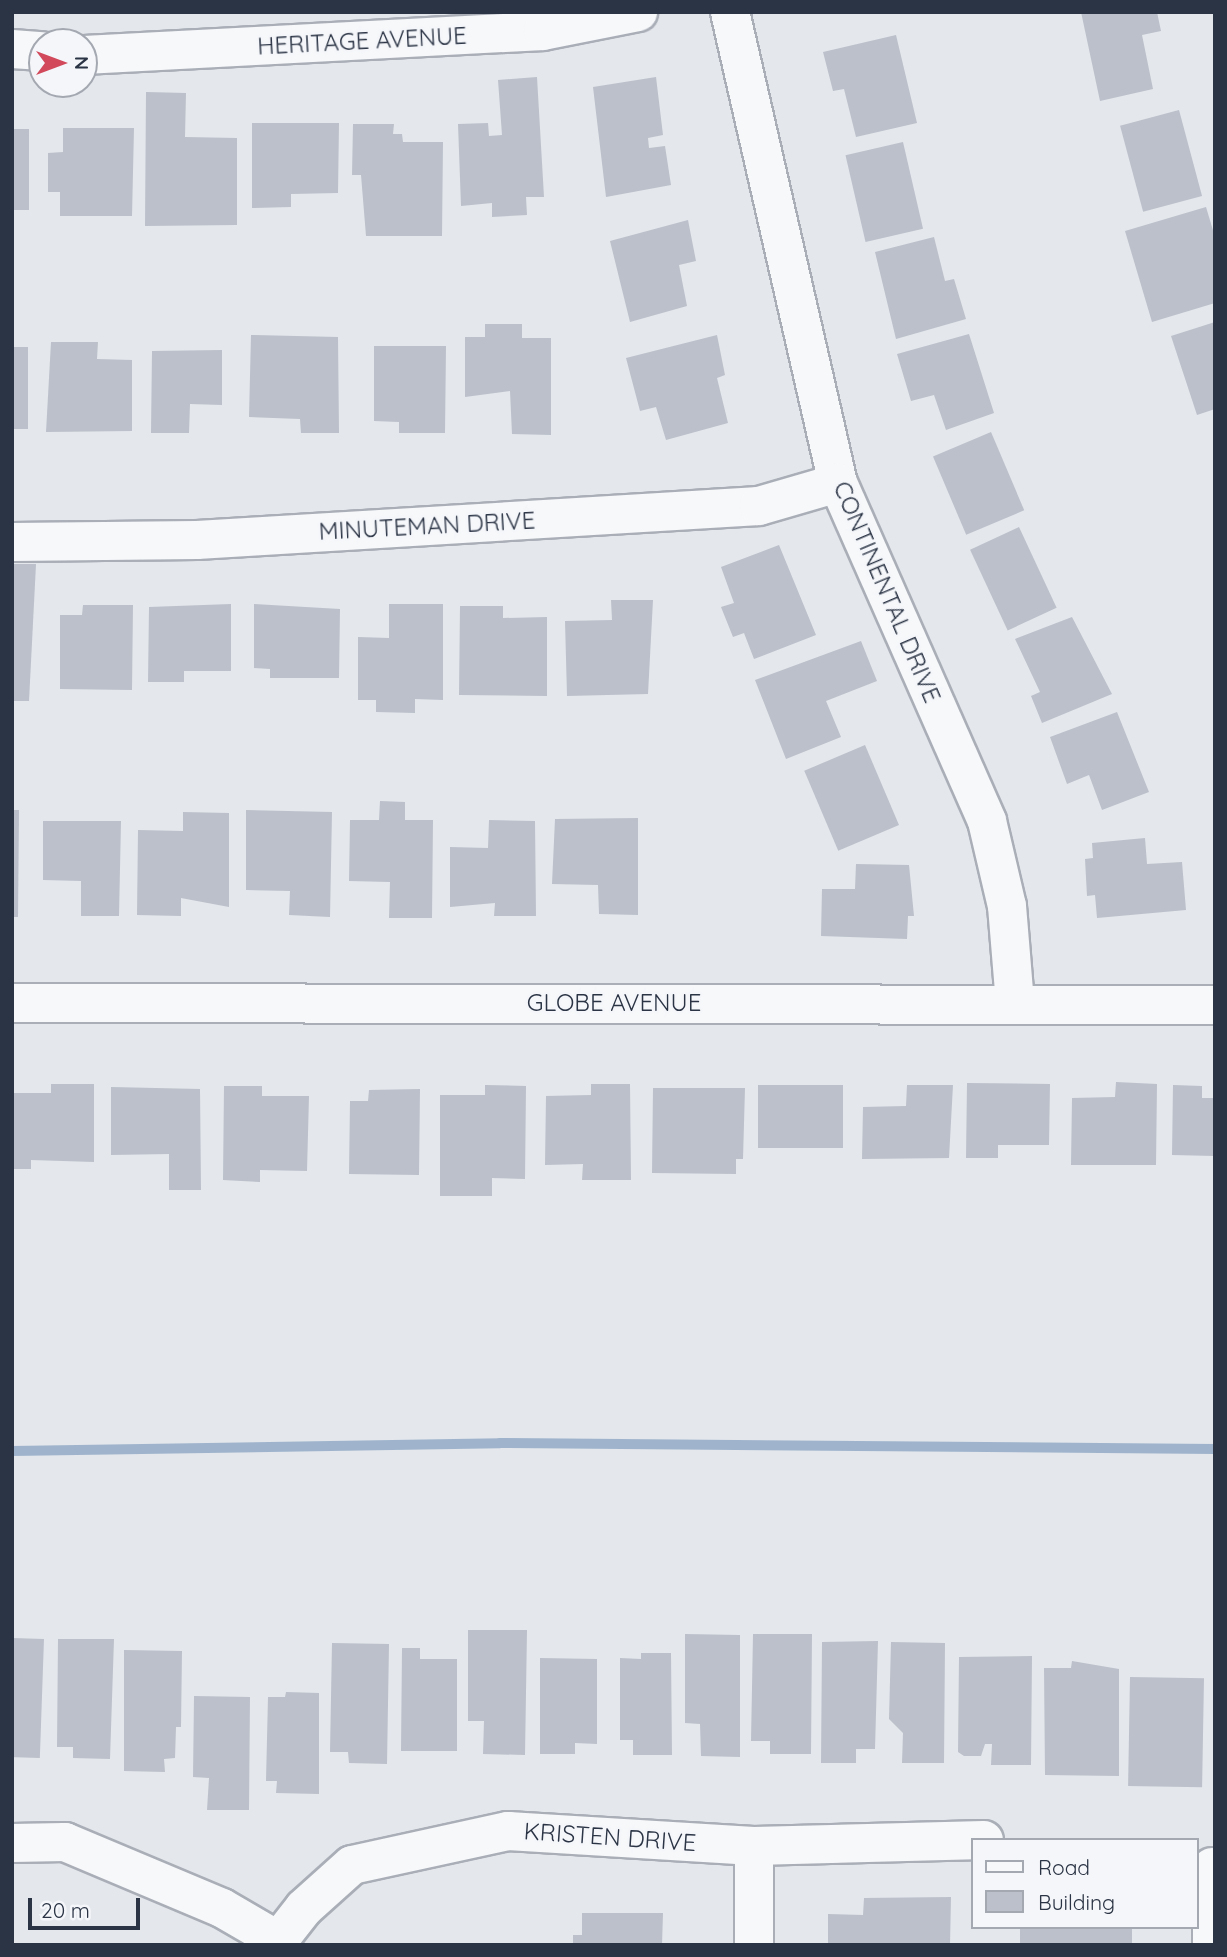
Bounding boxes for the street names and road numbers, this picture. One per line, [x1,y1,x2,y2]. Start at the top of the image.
street label: HERITAGE AVENUE [257,21,467,61]
street label: CONTINENTAL DRIVE [827,477,947,707]
street label: MINUTEMAN DRIVE [318,506,536,546]
street label: GLOBE AVENUE [527,989,701,1017]
street label: KRISTEN DRIVE [523,1817,697,1857]

